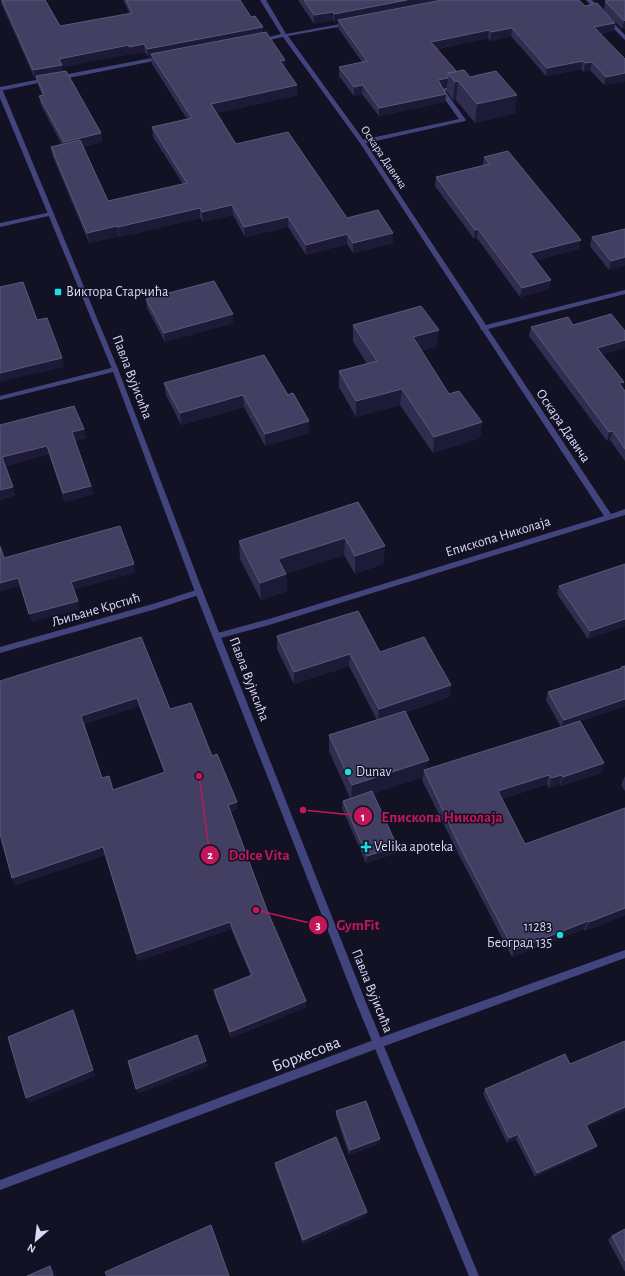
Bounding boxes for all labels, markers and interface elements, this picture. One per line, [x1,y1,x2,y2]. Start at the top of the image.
street label: Оскара Давича [359,123,410,191]
place label: Виктора Старчића [66,285,169,299]
marker: Виктора Старчића [53,287,63,297]
street label: Павла Вујисића [110,333,155,421]
street label: Оскара Давича [533,387,593,466]
street label: Епископа Николаја [444,514,553,560]
street label: Љиљане Крстић [50,591,142,629]
street label: Павла Вујисића [227,635,272,723]
place label: Dunav [356,765,392,779]
marker: Dunav [343,767,353,777]
callout: Епископа Николаја [353,803,510,830]
text: Епископа Николаја [381,810,503,825]
text: 1 [361,811,365,823]
place label: Velika apoteka [374,840,454,854]
callout: Dolce Vita [200,842,297,869]
marker: Velika apoteka [361,842,371,852]
text: Dolce Vita [228,848,290,863]
text: 2 [207,849,213,861]
callout: GymFit [308,911,388,938]
text: GymFit [336,918,380,933]
text: 3 [315,919,321,931]
place label: 11283 Београд 135 [487,920,552,950]
marker: 11283 Београд 135 [555,930,565,940]
street label: Павла Вујисића [349,947,395,1035]
street label: Борхесова [269,1033,343,1075]
north arrow [16,1220,56,1260]
text: N [26,1242,38,1255]

